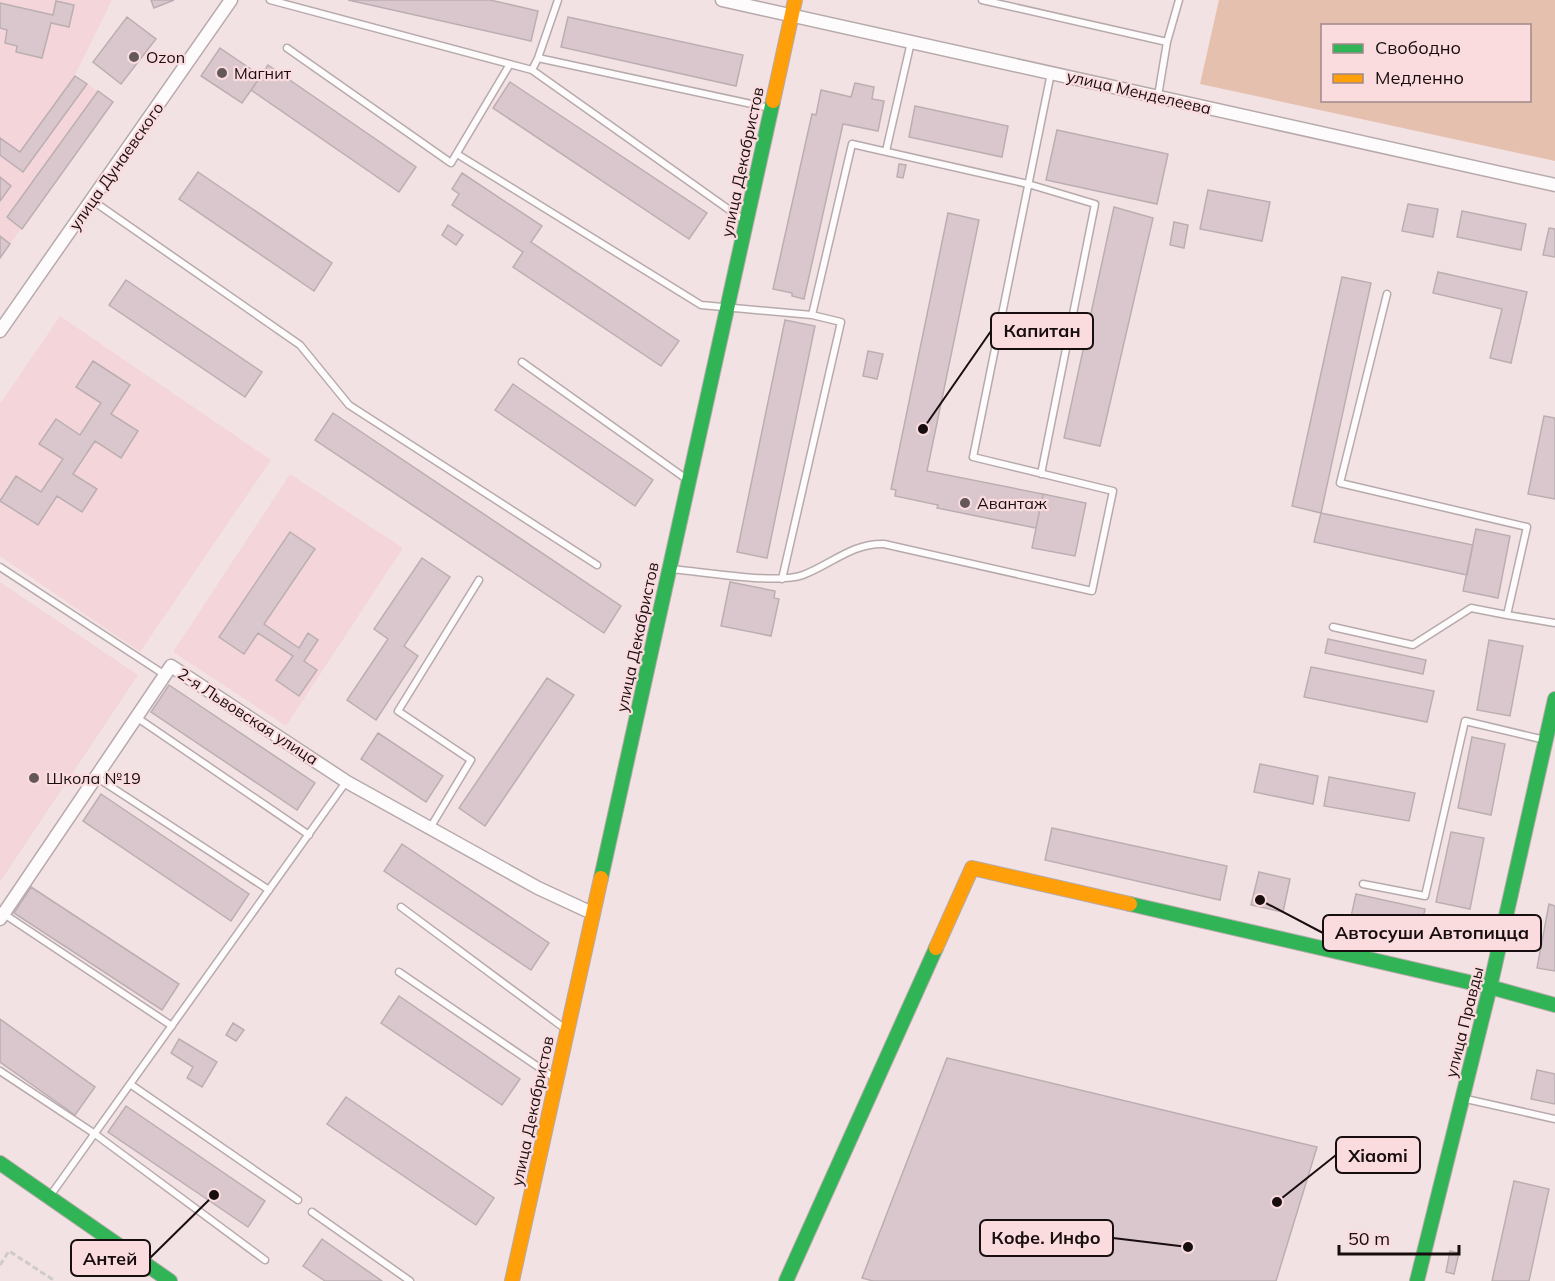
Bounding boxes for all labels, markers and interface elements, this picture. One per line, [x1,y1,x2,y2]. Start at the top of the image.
legend [1321,24,1531,102]
text: Свободно [1375,36,1461,59]
place label: Ozon [146,47,185,67]
marker: Ozon [127,50,141,64]
place label: Магнит [234,63,292,83]
marker: Магнит [215,66,229,80]
street label: улица Менделеева [1065,66,1213,118]
text: Медленно [1375,66,1464,89]
street label: улица Декабристов [716,85,768,239]
street label: улица Дунаевского [64,98,168,234]
callout: Капитан [991,313,1093,349]
text: Капитан [1003,319,1081,342]
place label: Авантаж [977,493,1047,513]
marker: Авантаж [958,496,972,510]
street label: улица Декабристов [611,560,663,714]
street label: 2-я Львовская улица [174,663,322,769]
place label: Школа №19 [46,768,141,788]
marker: Школа №19 [27,771,41,785]
callout: Автосуши Автопицца [1323,915,1541,951]
text: Автосуши Автопицца [1335,921,1529,944]
street label: улица Правды [1441,965,1487,1079]
street label: улица Декабристов [506,1034,558,1188]
callout: Xiaomi [1336,1137,1420,1173]
text: Xiaomi [1347,1144,1408,1167]
scale bar [1339,1218,1459,1256]
callout: Кофе. Инфо [980,1220,1113,1256]
text: Кофе. Инфо [991,1226,1101,1249]
text: 50 m [1348,1227,1390,1250]
callout: Антей [71,1240,150,1276]
text: Антей [83,1247,137,1270]

